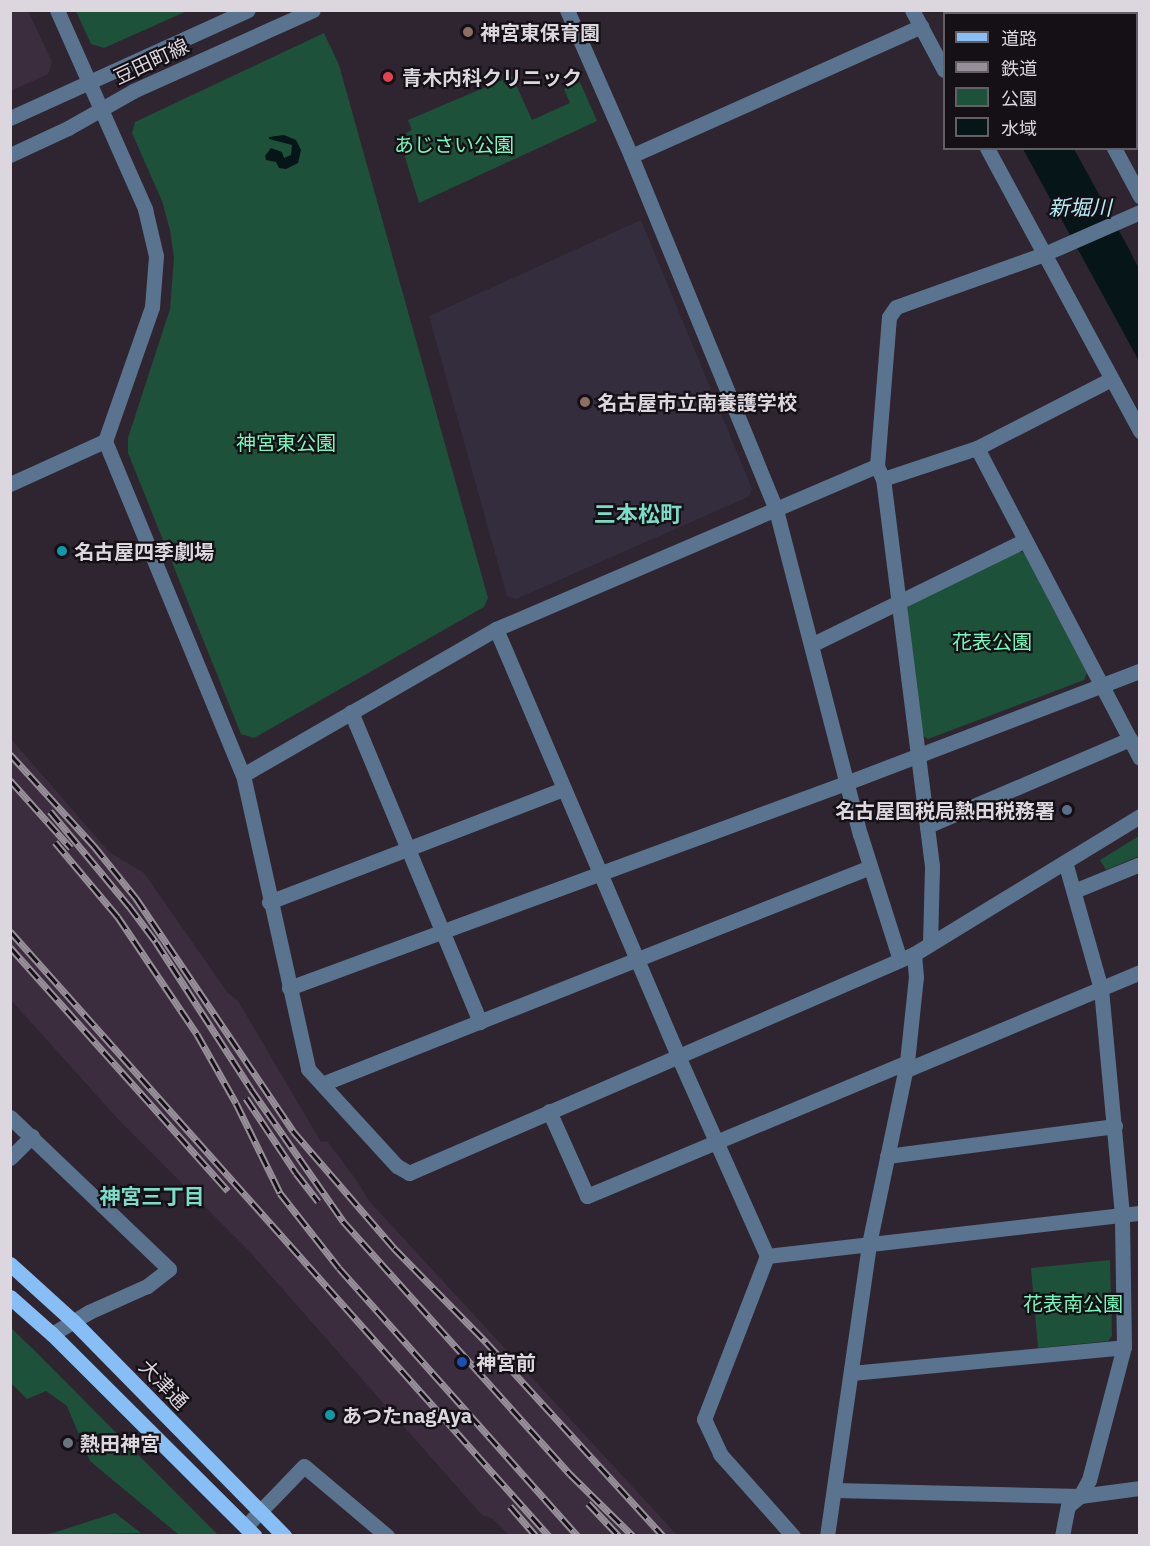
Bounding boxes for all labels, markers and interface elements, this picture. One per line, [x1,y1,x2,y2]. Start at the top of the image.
legend [943,12,1138,150]
place label: 神宮東保育園 [480,20,600,44]
marker: 神宮東保育園 [461,25,475,39]
text: 道路 [1001,27,1037,50]
street label: 豆田町線 [110,33,192,89]
text: 鉄道 [1001,57,1037,80]
place label: 青木内科クリニック [402,65,582,89]
marker: 青木内科クリニック [379,68,397,86]
text: 公園 [1001,87,1037,110]
text: 水域 [1001,117,1037,140]
park label: あじさい公園 [394,132,514,156]
water label: 新堀川 [1049,194,1111,220]
place label: 名古屋市立南養護学校 [597,390,797,414]
marker: 名古屋市立南養護学校 [578,395,592,409]
park label: 神宮東公園 [236,430,336,454]
district label: 三本松町 [594,501,682,527]
place label: 名古屋四季劇場 [74,539,214,563]
marker: 名古屋四季劇場 [55,544,69,558]
park label: 花表公園 [952,629,1032,653]
place label: 名古屋国税局熱田税務署 [835,798,1055,822]
marker: 名古屋国税局熱田税務署 [1060,803,1074,817]
district label: 神宮三丁目 [100,1183,204,1209]
park label: 花表南公園 [1023,1291,1123,1315]
place label: 神宮前 [476,1350,536,1374]
marker: 神宮前 [453,1353,471,1371]
street label: 大津通 [135,1354,193,1414]
place label: あつたnagAya [342,1403,472,1427]
marker: あつたnagAya [323,1408,337,1422]
place label: 熱田神宮 [80,1431,160,1455]
marker: 熱田神宮 [61,1436,75,1450]

